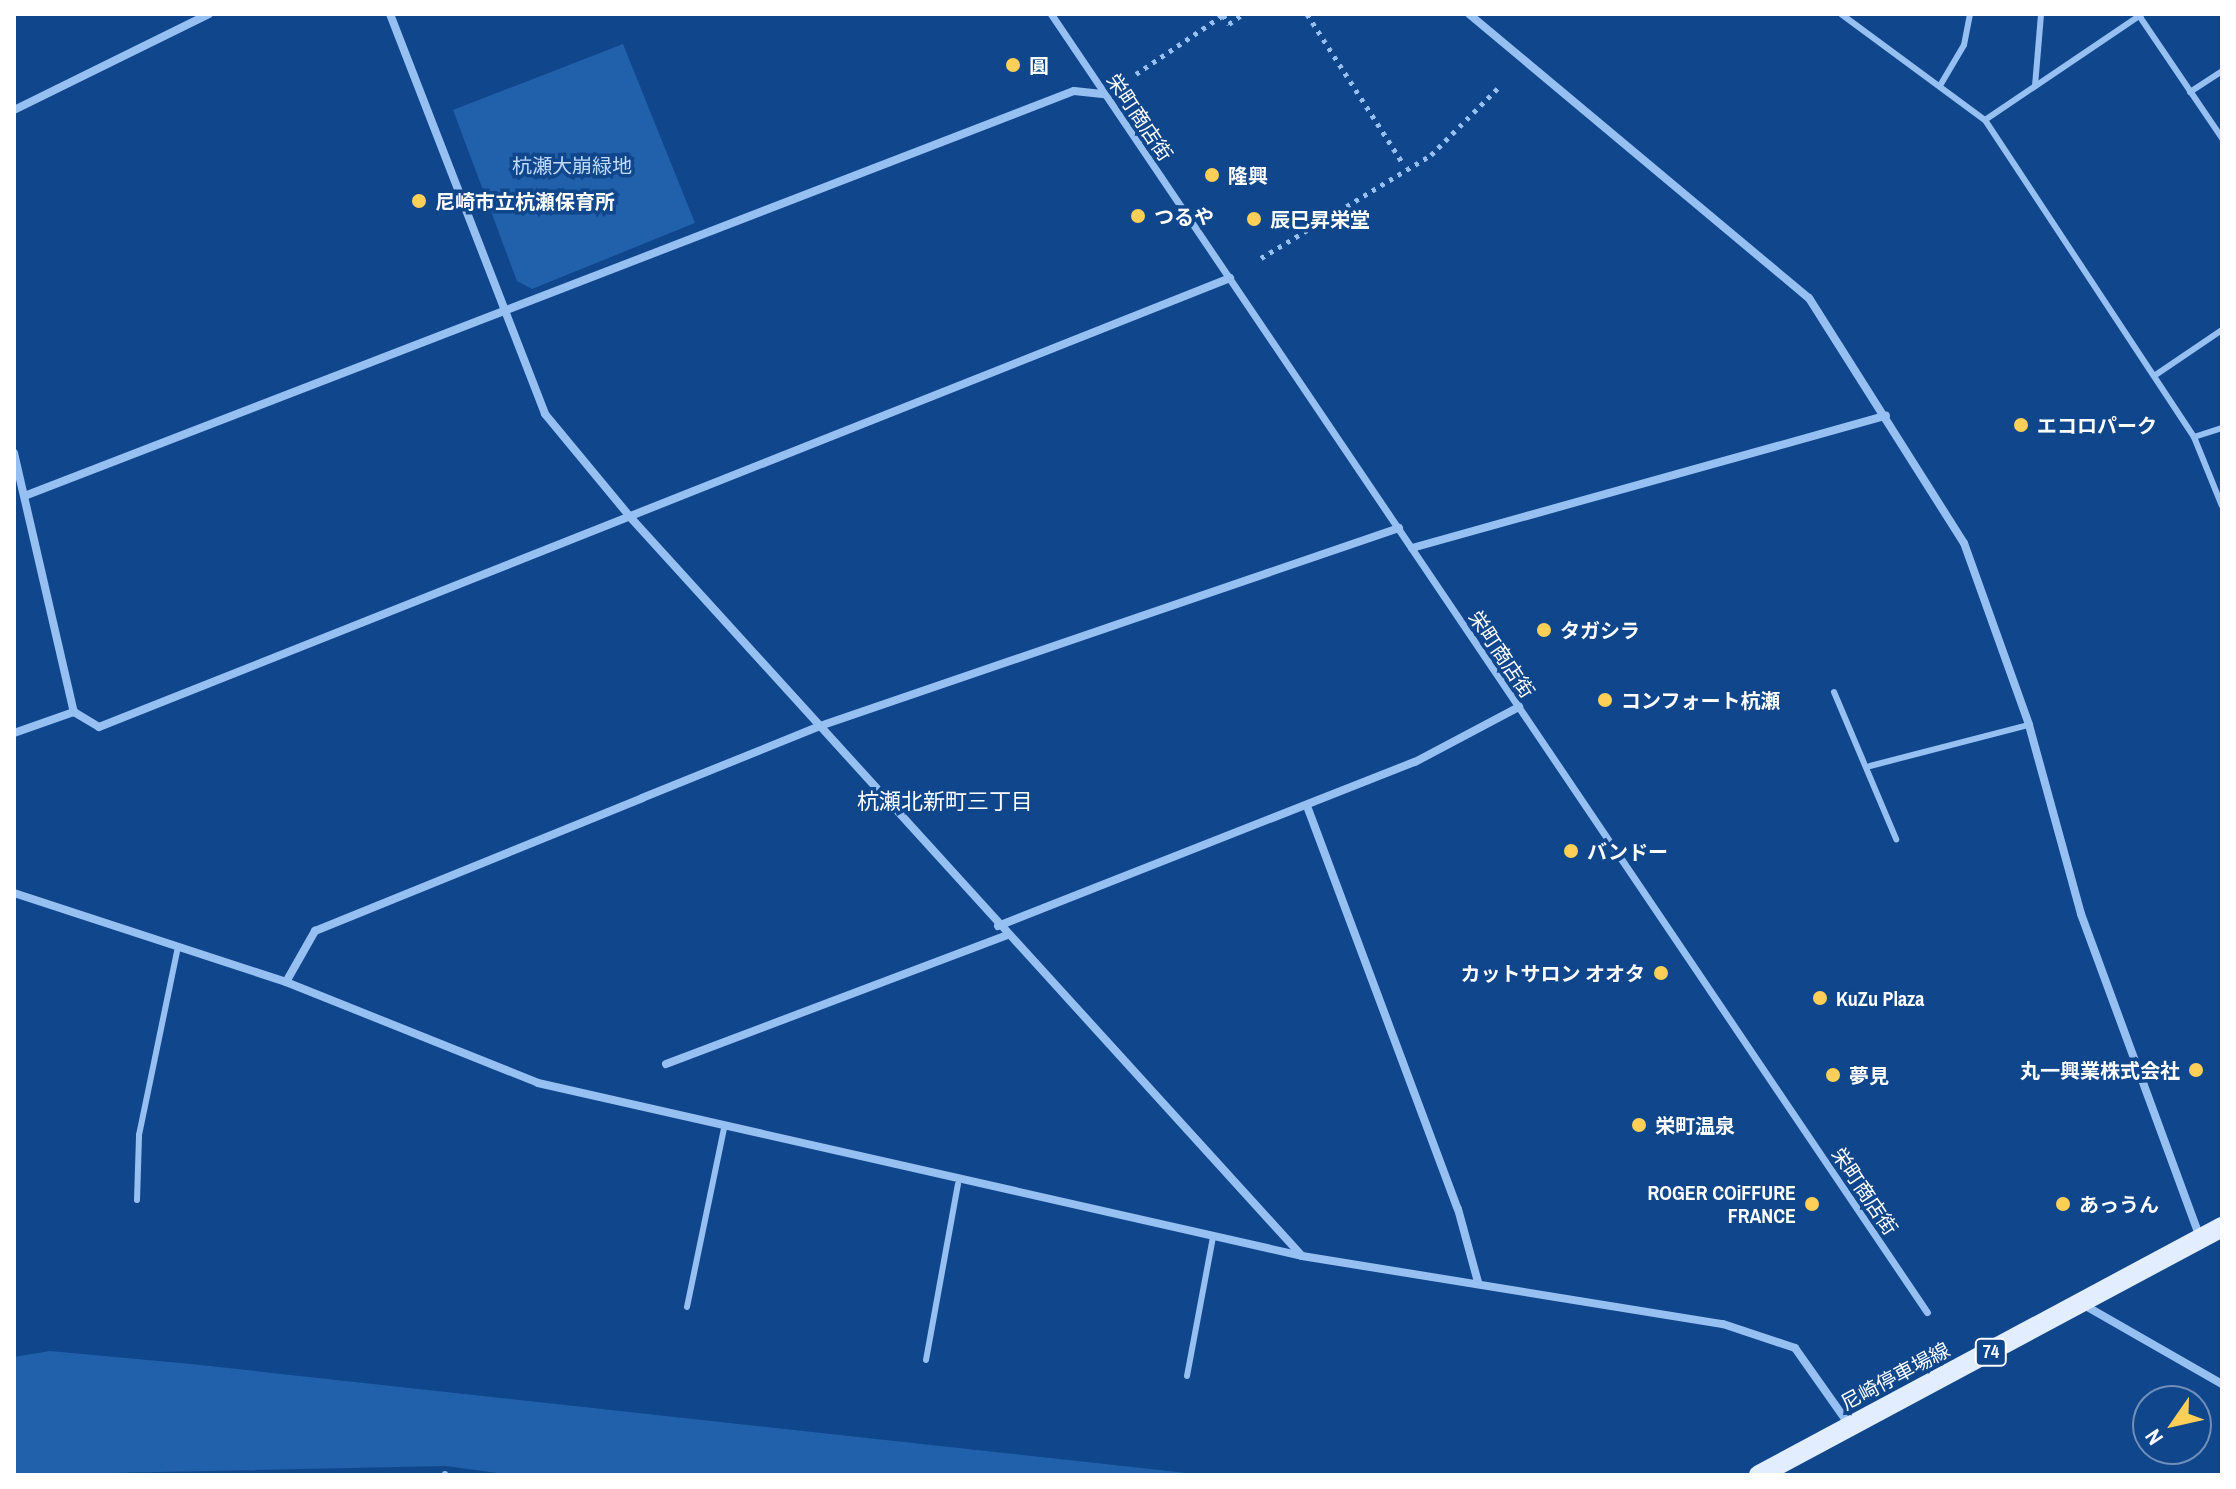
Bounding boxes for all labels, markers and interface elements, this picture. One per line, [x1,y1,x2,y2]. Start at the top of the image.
place label: 圓 [1029,53,1049,77]
marker: 圓 [1004,56,1022,74]
street label: 栄町商店街 [1102,69,1178,165]
park label: 杭瀬大崩緑地 [512,153,632,177]
place label: 隆興 [1228,163,1268,187]
marker: 隆興 [1203,166,1221,184]
place label: 尼崎市立杭瀬保育所 [435,189,615,213]
marker: 尼崎市立杭瀬保育所 [410,192,428,210]
place label: つるや [1154,204,1214,228]
marker: つるや [1129,207,1147,225]
place label: 辰巳昇栄堂 [1270,207,1370,231]
marker: 辰巳昇栄堂 [1245,210,1263,228]
place label: エコロパーク [2037,413,2157,437]
marker: エコロパーク [2012,416,2030,434]
street label: 栄町商店街 [1464,606,1540,702]
place label: タガシラ [1560,618,1640,642]
marker: タガシラ [1535,621,1553,639]
place label: コンフォート杭瀬 [1621,688,1781,712]
marker: コンフォート杭瀬 [1596,691,1614,709]
district label: 杭瀬北新町三丁目 [857,789,1033,815]
place label: バンドー [1587,839,1667,863]
marker: バンドー [1562,842,1580,860]
place label: カットサロン オオタ [1460,961,1645,985]
marker: カットサロン オオタ [1652,964,1670,982]
place label: KuZu Plaza [1836,986,1924,1010]
marker: KuZu Plaza [1811,989,1829,1007]
place label: 丸一興業株式会社 [2020,1058,2180,1082]
marker: 丸一興業株式会社 [2187,1061,2205,1079]
place label: 夢見 [1849,1063,1889,1087]
marker: 夢見 [1824,1066,1842,1084]
place label: 栄町温泉 [1655,1113,1735,1137]
marker: 栄町温泉 [1630,1116,1648,1134]
street label: 栄町商店街 [1827,1143,1903,1239]
place label: ROGER COiFFURE FRANCE [1647,1180,1796,1227]
place label: あっうん [2079,1192,2159,1216]
marker: ROGER COiFFURE FRANCE [1803,1195,1821,1213]
marker: あっうん [2054,1195,2072,1213]
street label: 尼崎停車場線 [1836,1337,1954,1415]
road number: 74 [1973,1338,2009,1366]
north arrow [2132,1385,2212,1465]
text: N [2138,1424,2170,1451]

